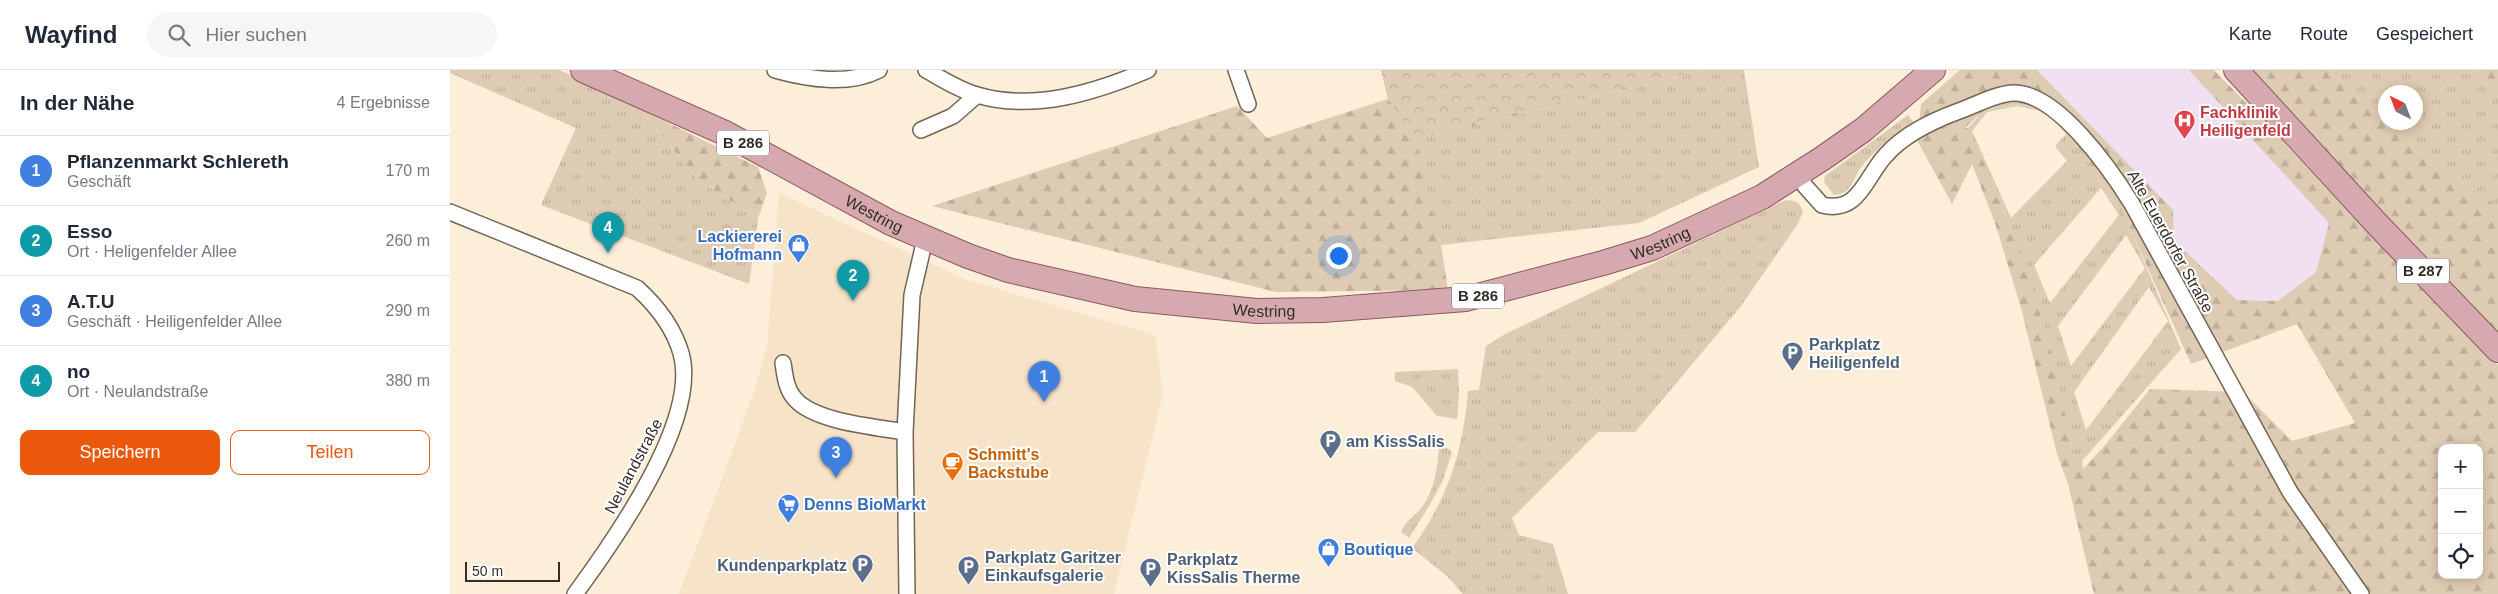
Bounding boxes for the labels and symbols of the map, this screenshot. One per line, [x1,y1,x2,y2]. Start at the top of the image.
north arrow [2378,85,2423,130]
place label: Fachklinik Heiligenfeld [2200,104,2291,139]
hospital icon: Fachklinik Heiligenfeld [2172,109,2196,140]
road number: B 286 [717,130,769,156]
street label: Alte Euerdorfer Straße [2124,167,2217,315]
street label: Westring [842,192,905,236]
pin: 4 [592,212,624,253]
street label: Westring [1629,224,1693,263]
place label: Lackiererei Hofmann [697,228,782,263]
shop icon: Lackiererei Hofmann [786,233,810,264]
your location [1326,243,1352,269]
road number: B 287 [2397,258,2449,284]
pin: 2 [837,260,869,301]
road number: B 286 [1452,284,1504,308]
street label: Westring [1232,301,1295,320]
place label: Parkplatz Heiligenfeld [1809,336,1900,371]
parking icon: Parkplatz Heiligenfeld [1781,341,1805,372]
pin: 1 [1028,361,1060,402]
street label: Neulandstraße [601,416,666,517]
parking icon: am KissSalis [1318,429,1342,460]
place label: am KissSalis [1346,433,1445,450]
pin: 3 [820,437,852,478]
place label: Schmitt's Backstube [968,446,1049,481]
cafe icon: Schmitt's Backstube [940,451,964,482]
supermarket icon: Denns BioMarkt [776,492,800,523]
place label: Denns BioMarkt [804,496,926,513]
shop icon: Boutique [1316,537,1340,568]
place label: Boutique [1344,541,1413,558]
place label: Parkplatz Garitzer Einkaufsgalerie [985,549,1121,584]
place label: Parkplatz KissSalis Therme [1167,551,1301,586]
parking icon: Kundenparkplatz [851,553,875,584]
parking icon: Parkplatz Garitzer Einkaufsgalerie [957,554,981,585]
parking icon: Parkplatz KissSalis Therme [1139,556,1163,587]
place label: Kundenparkplatz [717,557,847,574]
scale bar [465,559,560,582]

